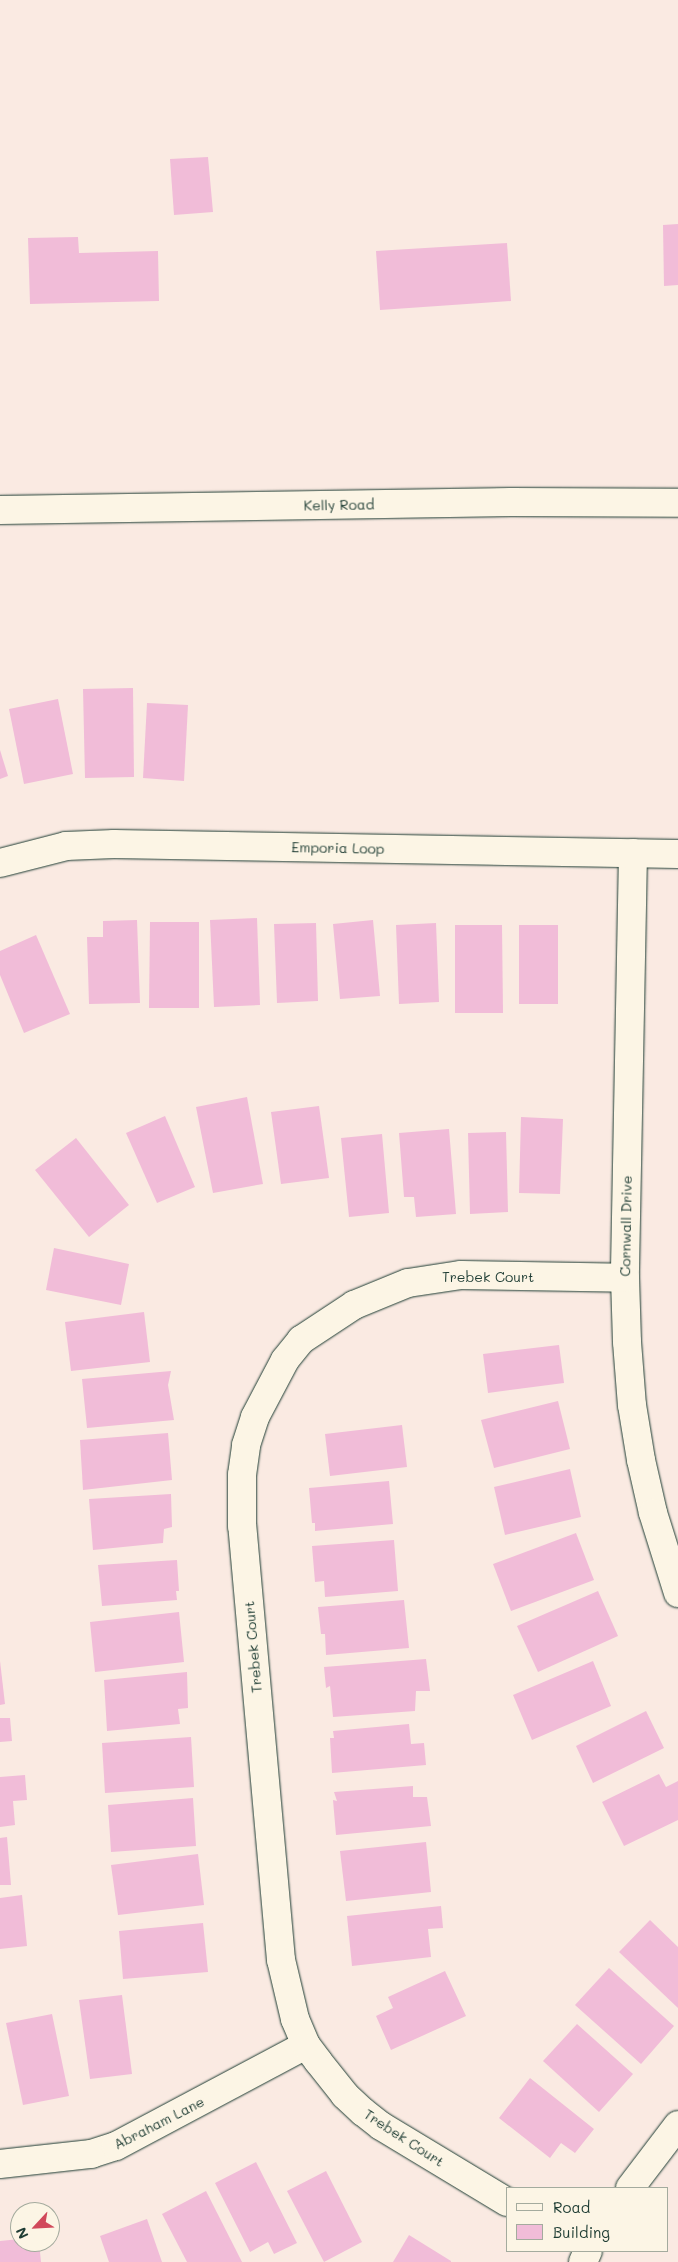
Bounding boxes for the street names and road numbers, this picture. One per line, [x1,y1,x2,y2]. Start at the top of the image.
street label: Kelly Road [303,496,375,514]
street label: Emporia Loop [291,839,385,857]
street label: Cornwall Drive [617,1175,635,1277]
street label: Trebek Court [442,1269,534,1285]
street label: Trebek Court [241,1600,265,1694]
street label: Abraham Lane [111,2093,207,2153]
street label: Trebek Court [361,2106,447,2170]

